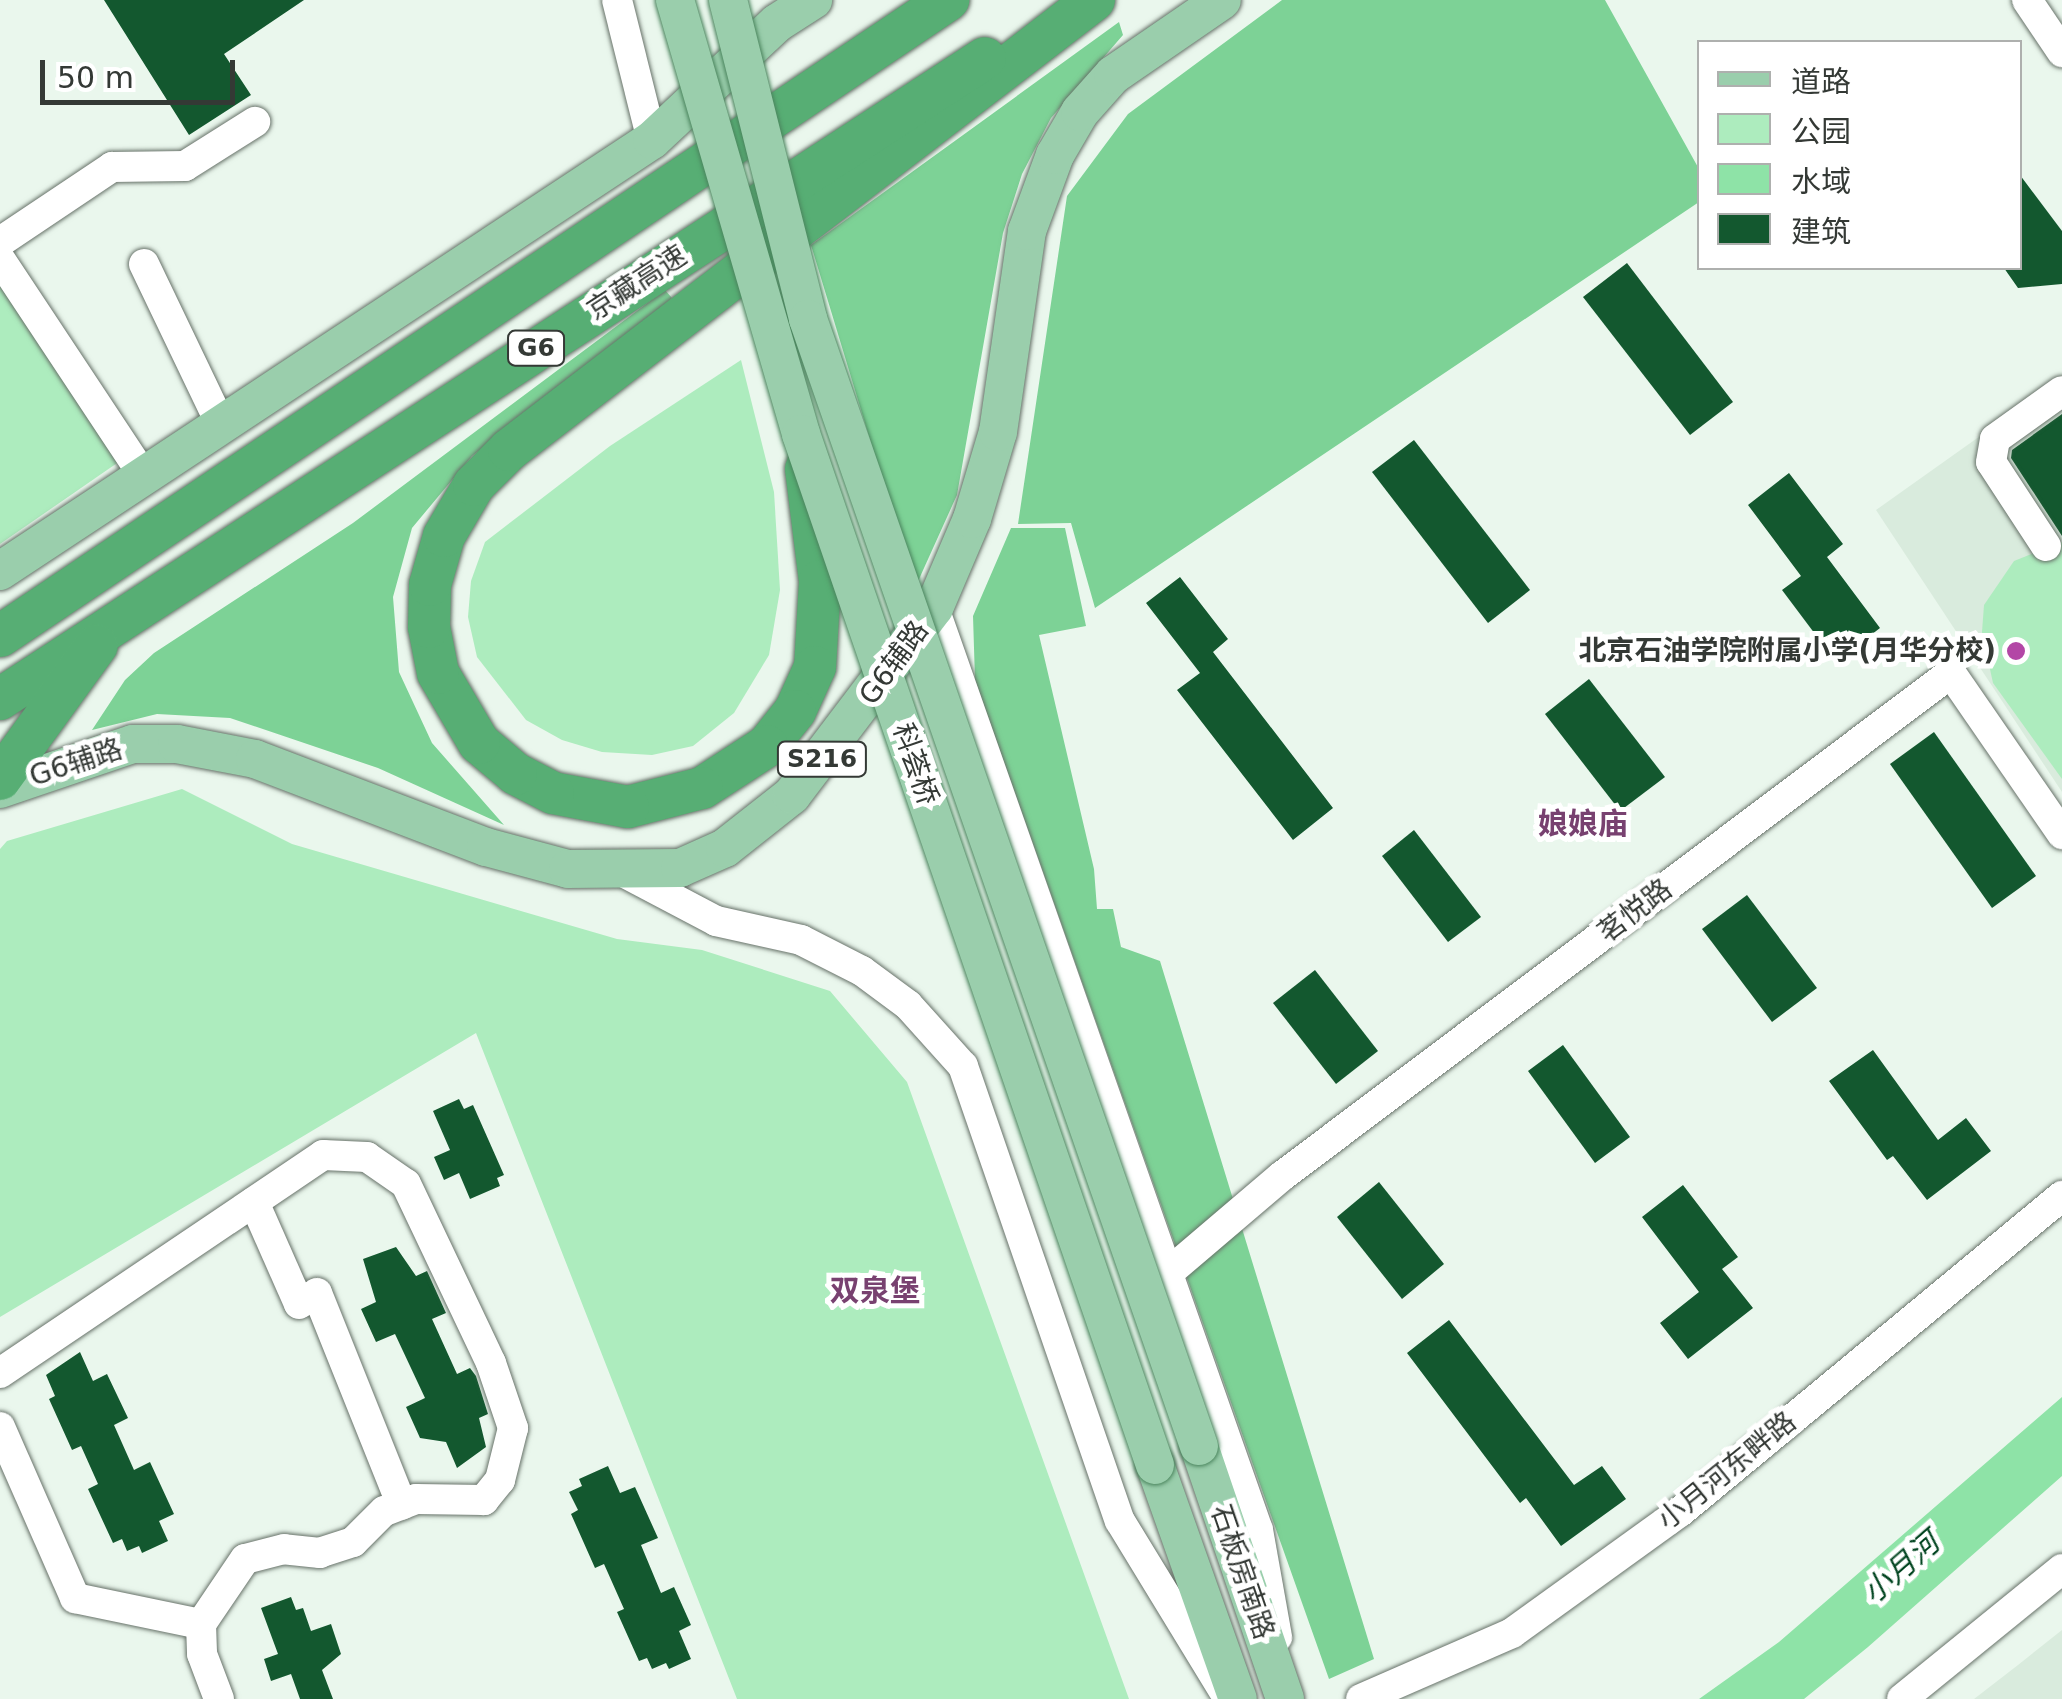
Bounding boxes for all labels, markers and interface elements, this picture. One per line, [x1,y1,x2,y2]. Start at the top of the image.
scale bar [45,40,240,102]
legend [1697,40,2022,270]
text: 50 m [57,60,134,95]
text: 道路 [1791,64,1851,99]
text: 公园 [1791,114,1851,149]
text: 水域 [1791,164,1851,199]
text: 建筑 [1791,214,1851,249]
street label: 京藏高速 [581,238,693,328]
road number: G6 [506,328,566,368]
street label: G6辅路 [852,614,936,712]
place label: 北京石油学院附属小学(月华分校) [1578,634,1996,668]
marker: 北京石油学院附属小学(月华分校) [2005,640,2027,662]
street label: 科荟桥 [885,719,945,809]
street label: G6辅路 [25,732,127,794]
road number: S216 [774,739,870,779]
district label: 娘娘庙 [1538,806,1628,842]
street label: 茗悦路 [1591,872,1679,950]
district label: 双泉堡 [830,1273,920,1309]
street label: 小月河东畔路 [1651,1405,1803,1537]
street label: 石板房南路 [1203,1500,1281,1644]
water label: 小月河 [1855,1525,1947,1611]

